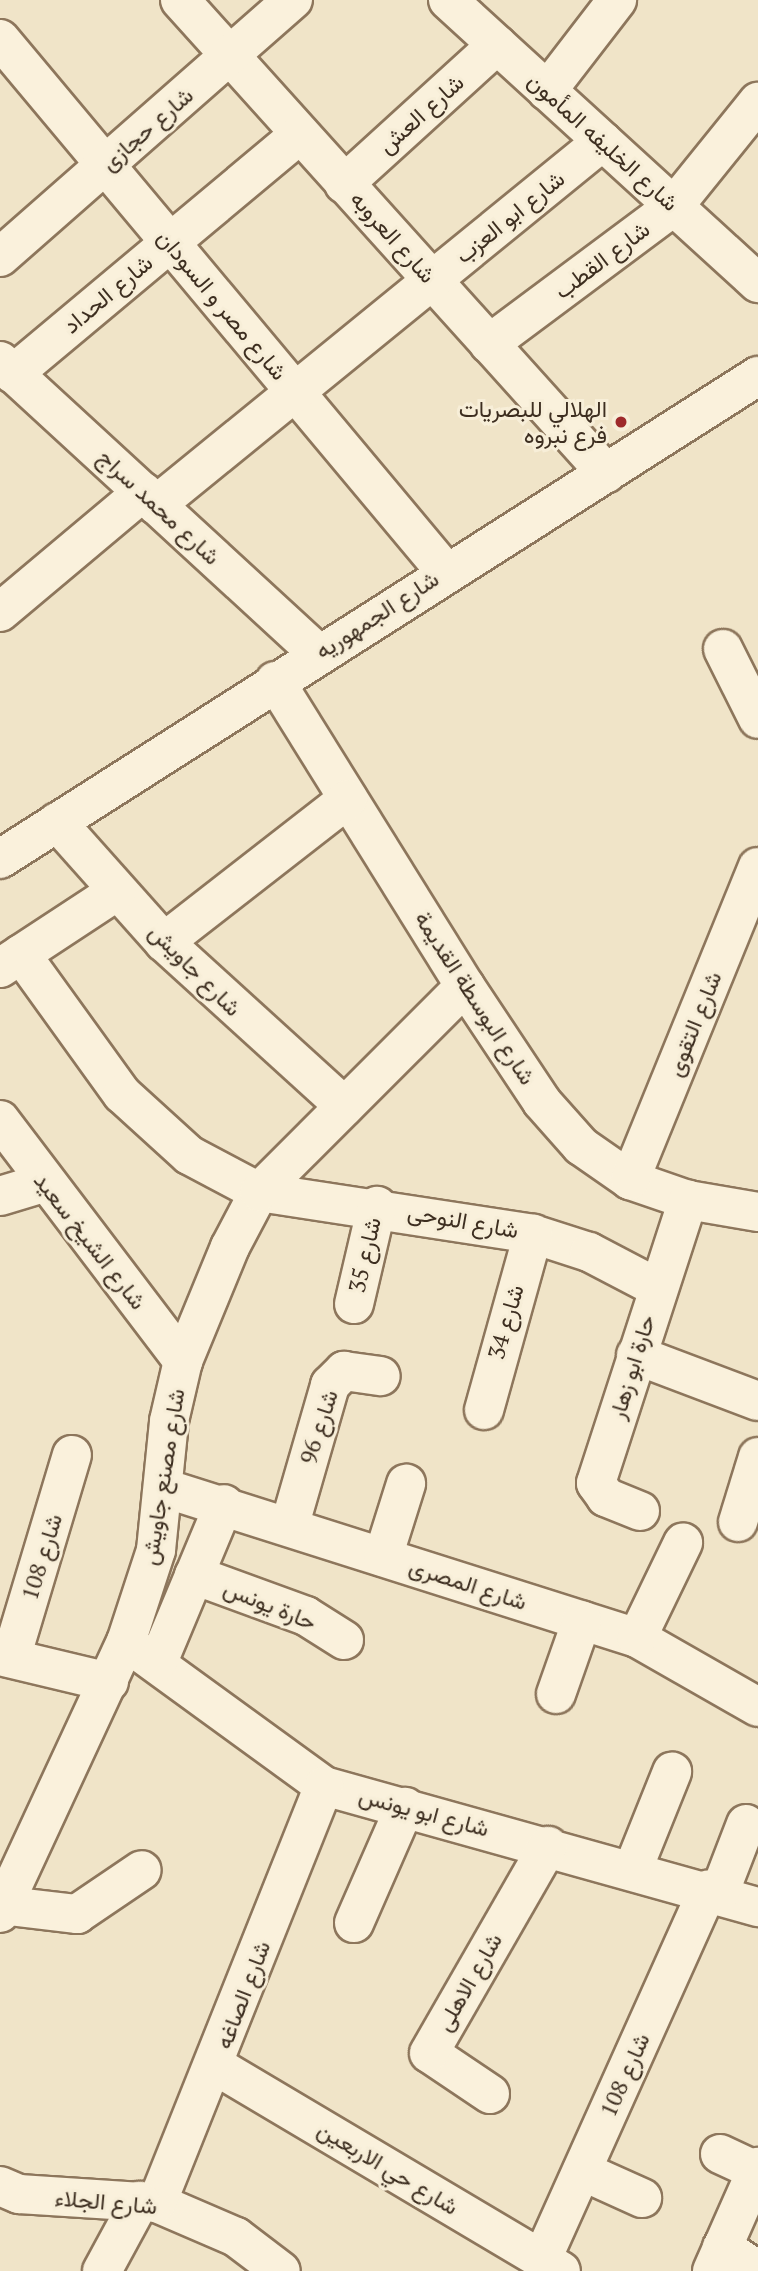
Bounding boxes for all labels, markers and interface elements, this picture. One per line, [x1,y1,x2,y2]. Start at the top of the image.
street label: شارع الخليفه المأمون [522,67,684,217]
street label: شارع العش [373,68,469,160]
street label: شارع حجازى [95,82,199,176]
street label: شارع ابو العزب [450,165,570,269]
street label: شارع العروبه [344,185,442,289]
street label: شارع القطب [549,215,655,305]
street label: شارع مصر و السودان [151,224,293,386]
street label: شارع الحداد [58,249,158,339]
place label: الهلالي للبصريات فرع نبروه [459,395,607,449]
marker: الهلالي للبصريات فرع نبروه [613,414,629,430]
street label: شارع محمد سراج [92,443,226,571]
street label: شارع الجمهوريه [310,565,444,665]
street label: شارع البوسطة القديمة [409,906,541,1090]
street label: شارع جاويش [143,918,247,1022]
street label: شارع التقوى [661,968,727,1080]
street label: شارع الشيخ سعيد [28,1167,152,1315]
street label: شارع النوحى [405,1198,521,1244]
street label: شارع 35 [343,1215,387,1295]
street label: شارع 34 [482,1281,530,1363]
street label: حارة ابو زهار [603,1311,661,1423]
street label: شارع 96 [294,1386,344,1468]
street label: شارع مصنع جاويش [135,1387,191,1567]
street label: شارع 108 [16,1511,68,1603]
street label: شارع المصرى [406,1552,530,1616]
street label: حارة يونس [220,1574,320,1636]
street label: شارع ابو يونس [356,1781,492,1843]
street label: شارع الاهلى [430,1928,508,2036]
street label: شارع الصاغه [210,1937,276,2053]
street label: شارع 108 [594,2029,656,2121]
street label: شارع حي الاربعين [313,2115,463,2221]
street label: شارع الجلاء [54,2184,158,2220]

